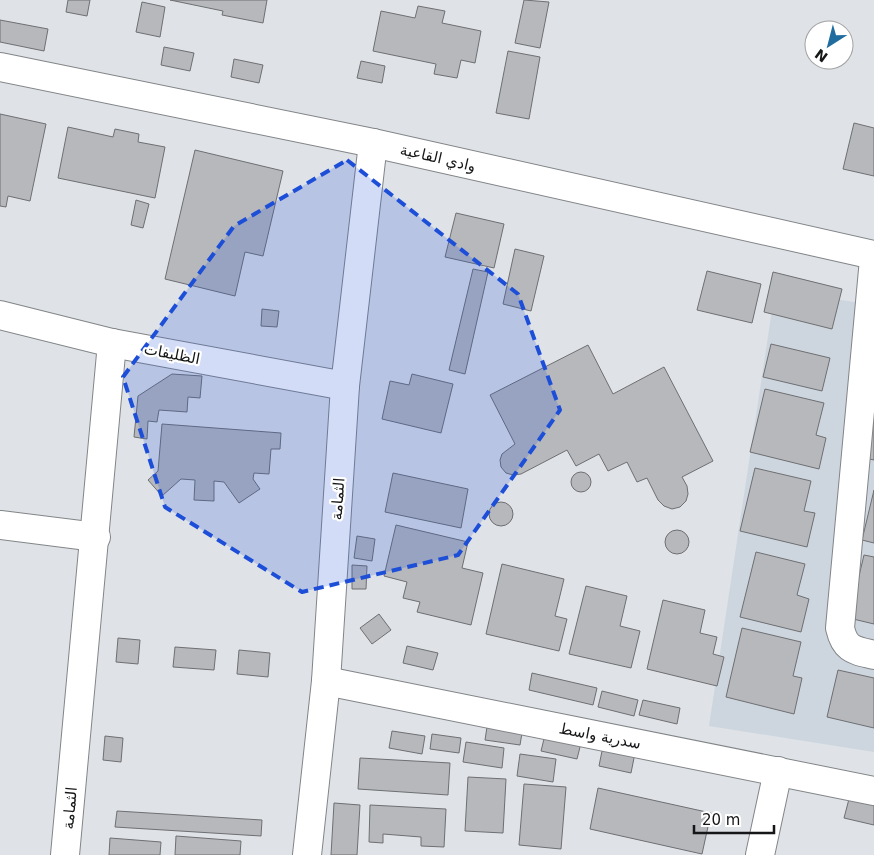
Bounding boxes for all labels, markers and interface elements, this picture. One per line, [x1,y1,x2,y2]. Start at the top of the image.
north arrow [804,20,854,70]
text: N [812,46,831,65]
street label: وادي القاعية [398,141,478,176]
street label: الظليفات [142,340,202,368]
street label: الثمامة [328,477,348,521]
street label: سدرية واسط [558,719,642,753]
street label: الثمامة [59,786,81,830]
scale bar [694,802,774,834]
text: 20 m [702,811,740,829]

